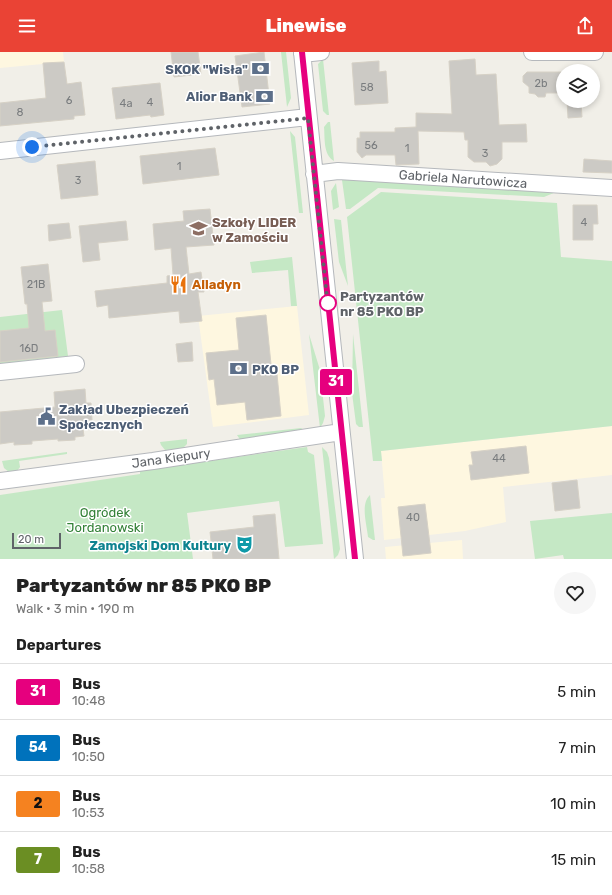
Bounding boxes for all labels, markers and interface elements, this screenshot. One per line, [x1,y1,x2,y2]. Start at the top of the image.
icon: menu [16,15,38,37]
text: Linewise [265,15,347,37]
icon: share [574,15,596,37]
bank icon: SKOK "Wisła" [251,59,271,79]
place label: SKOK "Wisła" [165,62,248,77]
map controls [556,64,600,108]
button: layers [556,64,600,108]
house number: 2b [534,77,548,90]
house number: 58 [360,81,374,94]
bank icon: Alior Bank [255,86,275,106]
place label: Alior Bank [186,89,252,104]
house number: 6 [66,94,73,107]
house number: 4 [147,96,154,109]
house number: 4a [120,97,132,110]
house number: 8 [17,106,24,119]
your location [22,137,42,157]
house number: 56 [364,139,378,152]
house number: 1 [405,142,409,155]
house number: 3 [482,147,489,160]
house number: 1 [177,160,181,173]
street label: Gabriela Narutowicza [398,167,528,191]
house number: 3 [75,174,82,187]
place label: Szkoły LIDER w Zamościu [212,215,296,245]
house number: 4 [581,216,588,229]
school or university icon: Szkoły LIDER w Zamościu [189,219,209,239]
restaurant icon: Alladyn [169,274,189,294]
place label: Alladyn [192,277,241,292]
house number: 21B [27,278,45,291]
place label: Partyzantów nr 85 PKO BP [340,289,424,319]
marker: Partyzantów nr 85 PKO BP [319,294,337,312]
house number: 16D [20,342,38,355]
bank icon: PKO BP [229,359,249,379]
place label: PKO BP [252,362,299,377]
line badge: 31 [318,369,354,395]
text: 31 [328,373,344,390]
place label: Zakład Ubezpieczeń Społecznych [59,402,189,432]
public building icon: Zakład Ubezpieczeń Społecznych [36,406,56,426]
street label: Jana Kiepury [131,445,211,471]
house number: 44 [492,452,506,465]
park label: Ogródek Jordanowski [66,505,144,535]
house number: 40 [406,511,420,524]
scale bar [12,531,61,550]
text: 20 m [18,533,44,546]
theatre icon: Zamojski Dom Kultury [234,535,254,555]
place label: Zamojski Dom Kultury [89,538,231,553]
button: heart [554,572,596,614]
text: Partyzantów nr 85 PKO BP [16,574,271,597]
text: Walk · 3 min · 190 m [16,601,134,616]
text: Departures [16,636,101,654]
text: Bus [72,675,100,693]
text: 31 [30,683,46,700]
text: 5 min [557,683,596,701]
text: 10:48 [72,693,106,708]
text: Bus [72,731,100,749]
text: 54 [29,739,47,756]
text: 7 min [559,739,596,757]
text: 10:50 [72,749,105,764]
text: Bus [72,787,100,805]
text: 2 [33,795,43,812]
text: 10 min [550,795,596,813]
text: 10:53 [72,805,105,820]
text: Bus [72,843,100,861]
text: 7 [34,851,42,868]
text: 15 min [551,851,596,869]
text: 10:58 [72,861,105,876]

